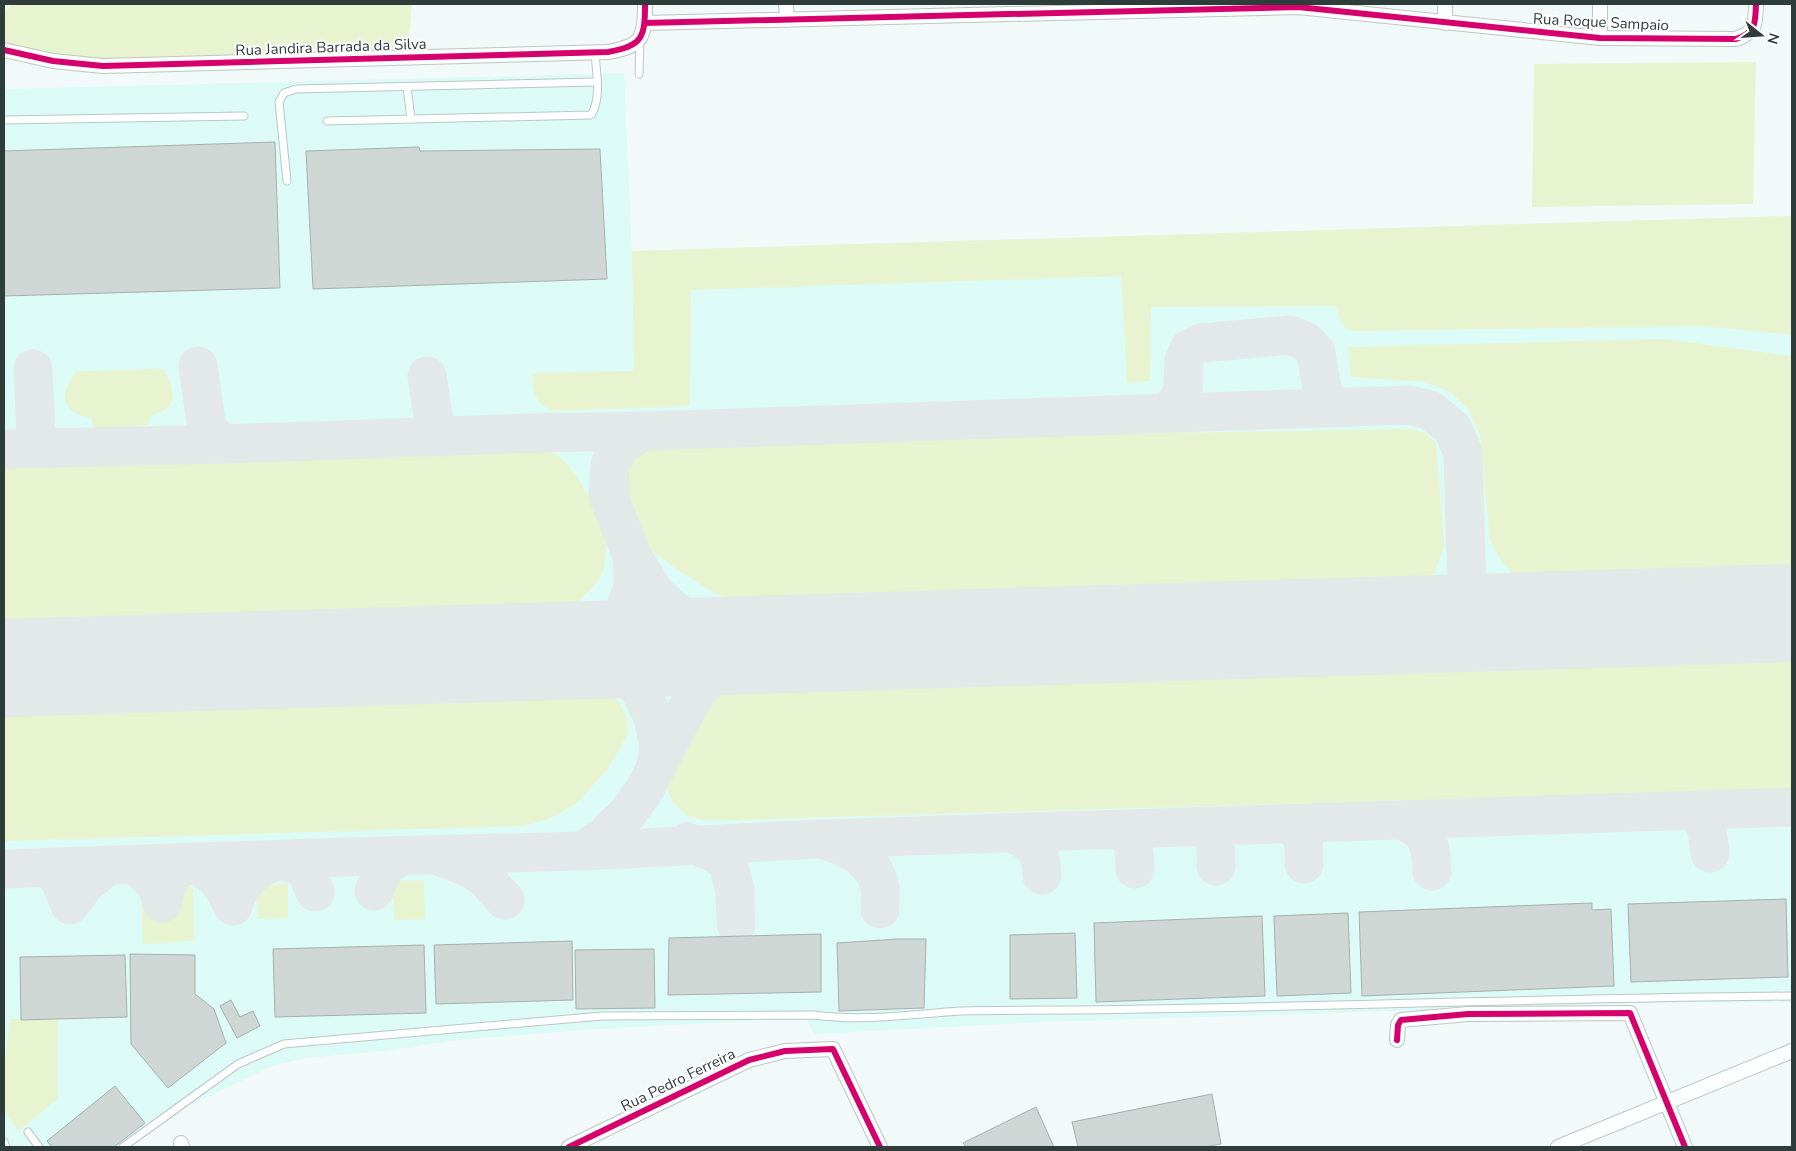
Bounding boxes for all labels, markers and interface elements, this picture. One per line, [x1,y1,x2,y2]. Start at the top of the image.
street label: Rua Roque Sampaio [1533,8,1669,36]
north arrow [1736,10,1786,60]
text: N [1762,31,1784,46]
street label: Rua Jandira Barrada da Silva [235,34,427,60]
street label: Rua Pedro Ferreira [617,1044,739,1116]

